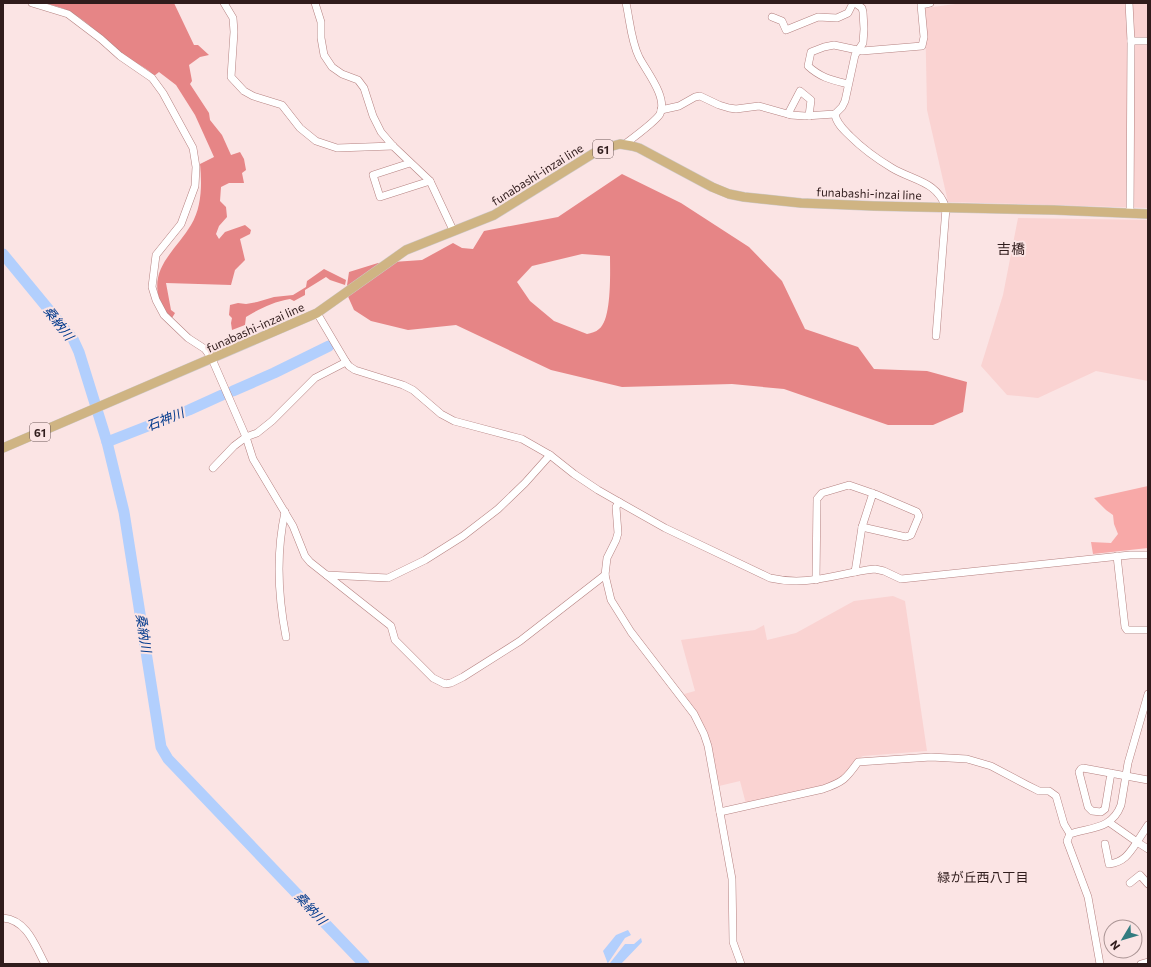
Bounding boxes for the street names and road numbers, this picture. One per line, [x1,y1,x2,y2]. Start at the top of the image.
street label: funabashi-inzai line [489,140,585,208]
road number: 61 [593,140,613,158]
street label: funabashi-inzai line [816,184,922,202]
street label: funabashi-inzai line [204,299,306,355]
road number: 61 [30,423,50,441]

